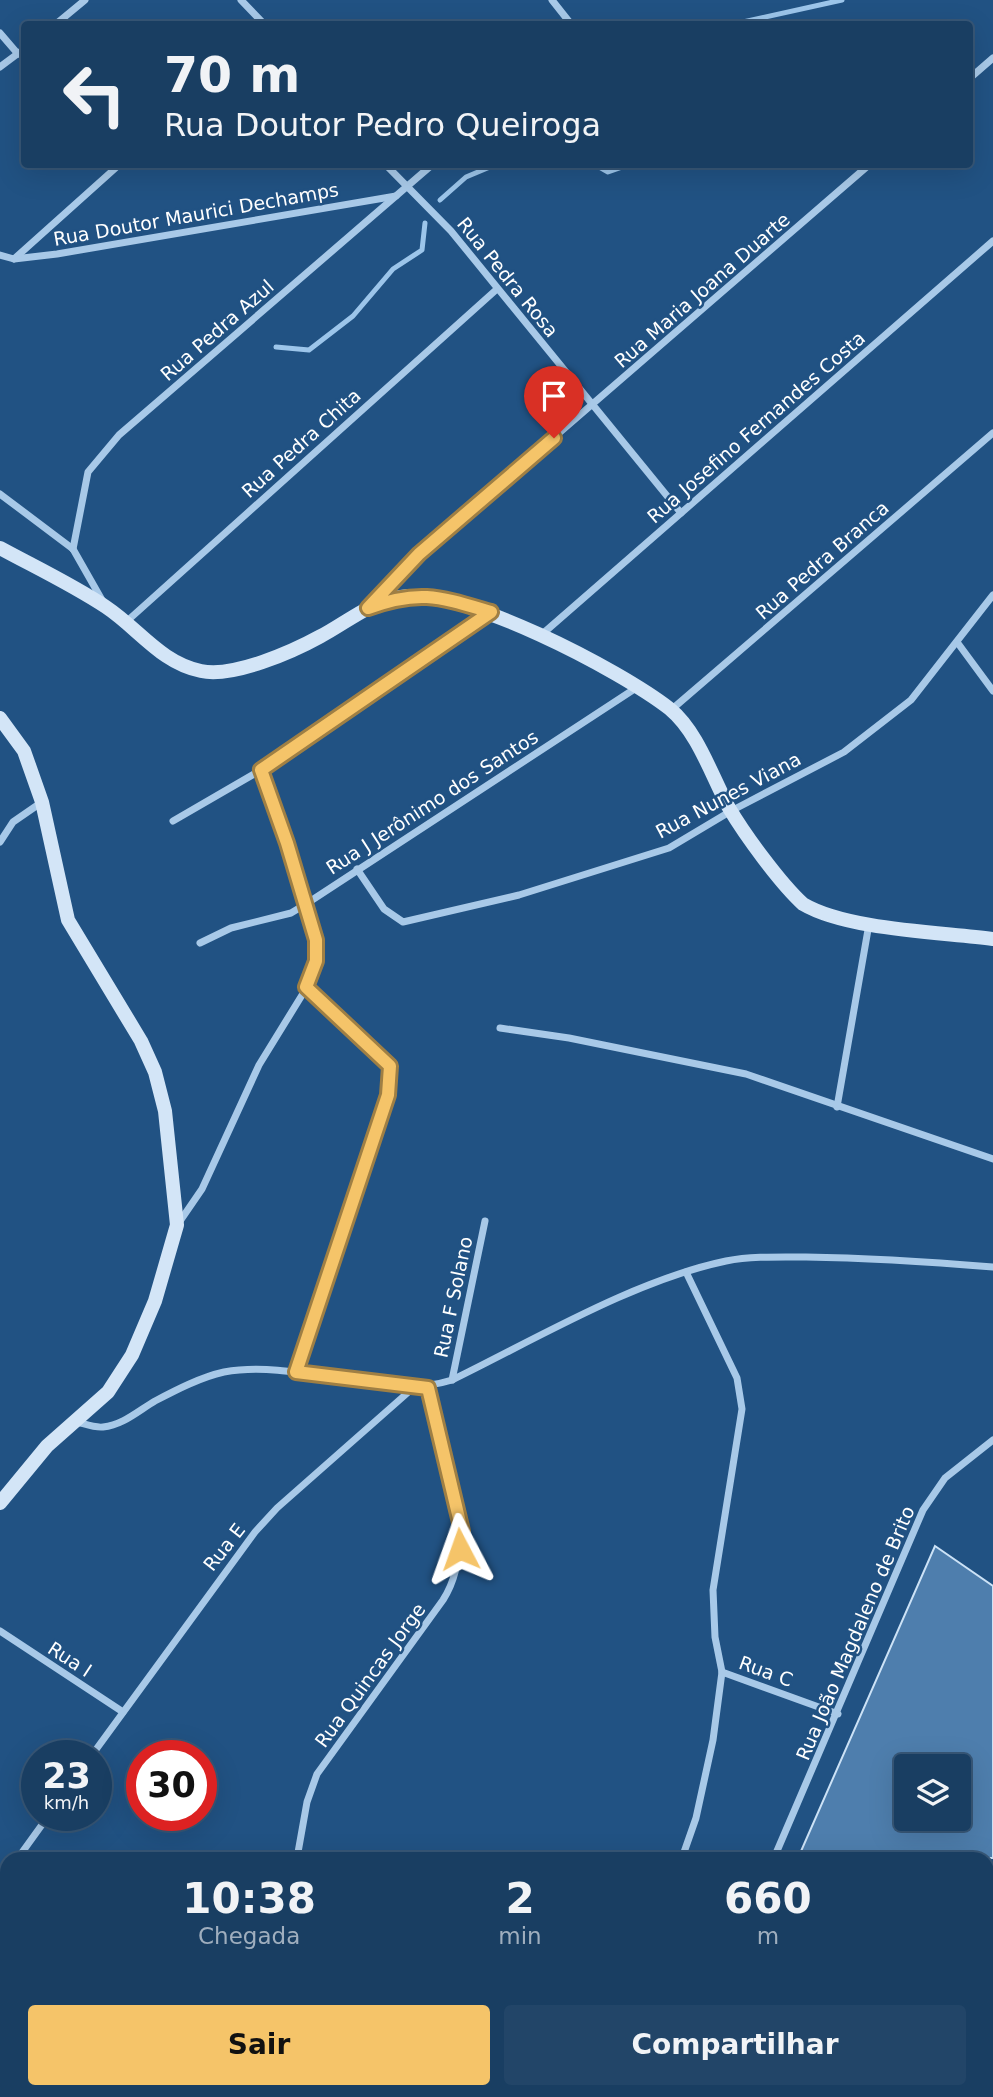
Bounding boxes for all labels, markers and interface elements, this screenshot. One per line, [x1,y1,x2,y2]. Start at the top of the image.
text: 70 m [164,47,300,104]
icon: left [49,49,140,140]
text: Rua Doutor Pedro Queiroga [164,106,601,144]
street label: Rua Doutor Maurici Dechamps [52,178,340,250]
street label: Rua Maria Joana Duarte [610,208,794,372]
street label: Rua Pedra Rosa [453,213,563,341]
street label: Rua Pedra Azul [156,275,278,385]
street label: Rua Josefino Fernandes Costa [643,327,869,527]
pin [524,366,584,438]
icon: arrive [535,377,573,415]
street label: Rua Pedra Chita [237,384,365,502]
street label: Rua Pedra Branca [751,496,893,624]
street label: Rua J Jerônimo dos Santos [322,725,542,879]
street label: Rua Nunes Viana [652,747,804,843]
street label: Rua F Solano [429,1234,477,1360]
street label: Rua João Magdaleno de Brito [791,1503,919,1763]
position arrow [423,1512,497,1586]
street label: Rua E [199,1519,249,1575]
street label: Rua Quincas Jorge [310,1599,430,1751]
street label: Rua I [44,1637,96,1681]
street label: Rua C [736,1651,796,1691]
speed limit sign: 30 [126,1740,217,1831]
map controls [894,1754,971,1831]
button: layers [894,1754,971,1831]
text: 23 [42,1756,91,1796]
text: km/h [44,1792,89,1813]
text: 10:38 [182,1874,316,1923]
text: 2 [505,1874,535,1923]
text: 660 [724,1874,812,1923]
text: Chegada [198,1923,300,1949]
text: min [498,1923,542,1949]
text: m [757,1923,779,1949]
button: Sair [28,2005,490,2085]
button: Compartilhar [504,2005,966,2085]

